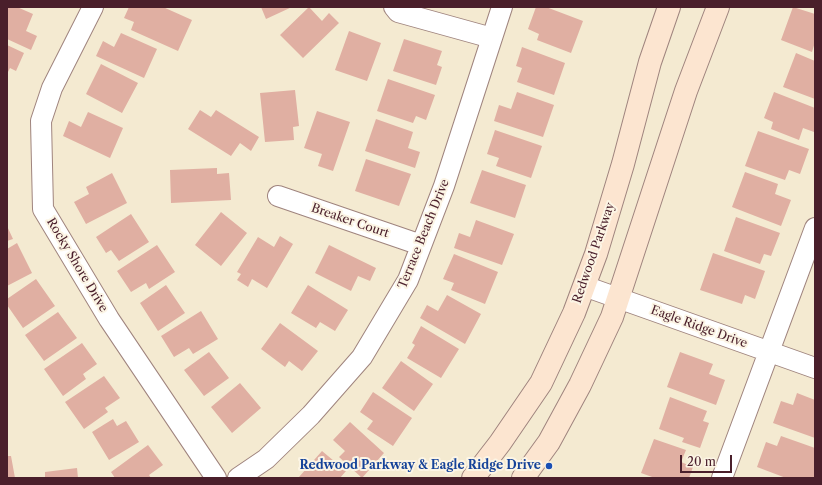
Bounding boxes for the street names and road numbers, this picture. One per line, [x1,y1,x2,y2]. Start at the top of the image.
street label: Terrace Beach Drive [395,177,453,291]
street label: Breaker Court [309,201,391,241]
street label: Redwood Parkway [570,201,618,305]
street label: Rocky Shore Drive [43,215,111,315]
street label: Eagle Ridge Drive [649,303,749,351]

